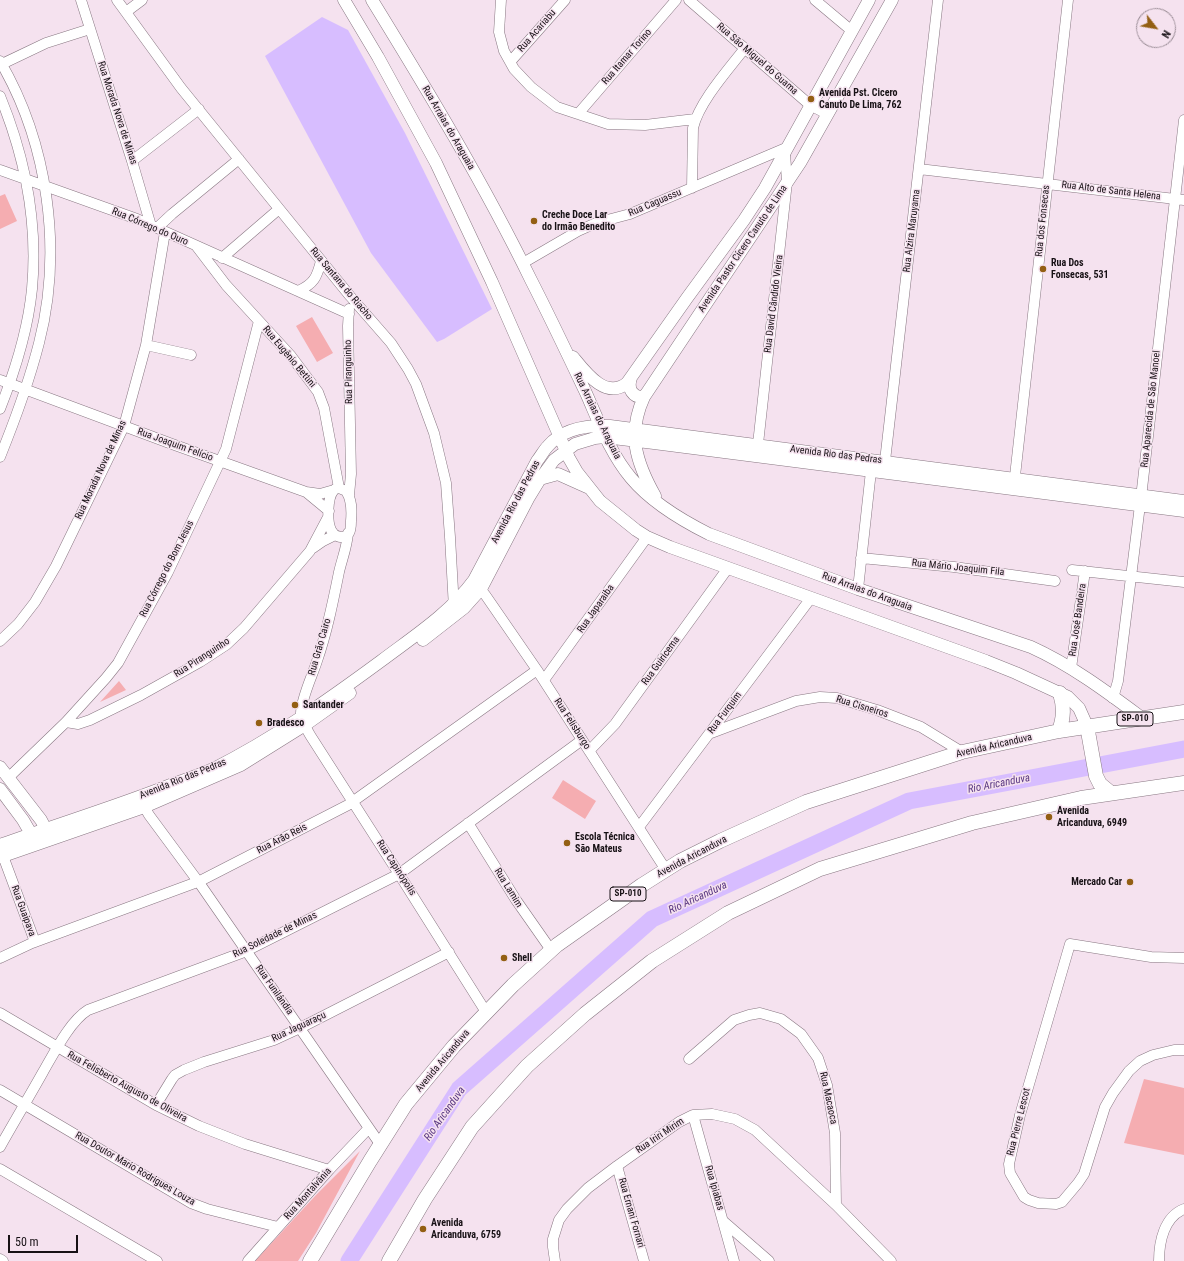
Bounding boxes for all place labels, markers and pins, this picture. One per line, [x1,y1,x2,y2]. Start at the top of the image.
place label: Avenida Pst. Cicero Canuto De Lima, 762 [819,87,902,110]
marker: Avenida Pst. Cicero Canuto De Lima, 762 [806,94,816,104]
place label: Creche Doce Lar do Irmão Benedito [542,209,615,232]
marker: Creche Doce Lar do Irmão Benedito [529,216,539,226]
place label: Rua Dos Fonsecas, 531 [1051,257,1109,280]
marker: Rua Dos Fonsecas, 531 [1038,264,1048,274]
place label: Santander [303,699,344,711]
marker: Santander [290,700,300,710]
place label: Bradesco [267,717,304,729]
marker: Bradesco [254,718,264,728]
place label: Avenida Aricanduva, 6949 [1057,805,1127,828]
marker: Avenida Aricanduva, 6949 [1044,812,1054,822]
place label: Escola Técnica São Mateus [575,831,635,854]
marker: Escola Técnica São Mateus [562,838,572,848]
place label: Mercado Car [1071,876,1122,888]
marker: Mercado Car [1125,877,1135,887]
place label: Shell [512,952,532,964]
marker: Shell [499,953,509,963]
place label: Avenida Aricanduva, 6759 [431,1217,501,1240]
marker: Avenida Aricanduva, 6759 [418,1224,428,1234]

